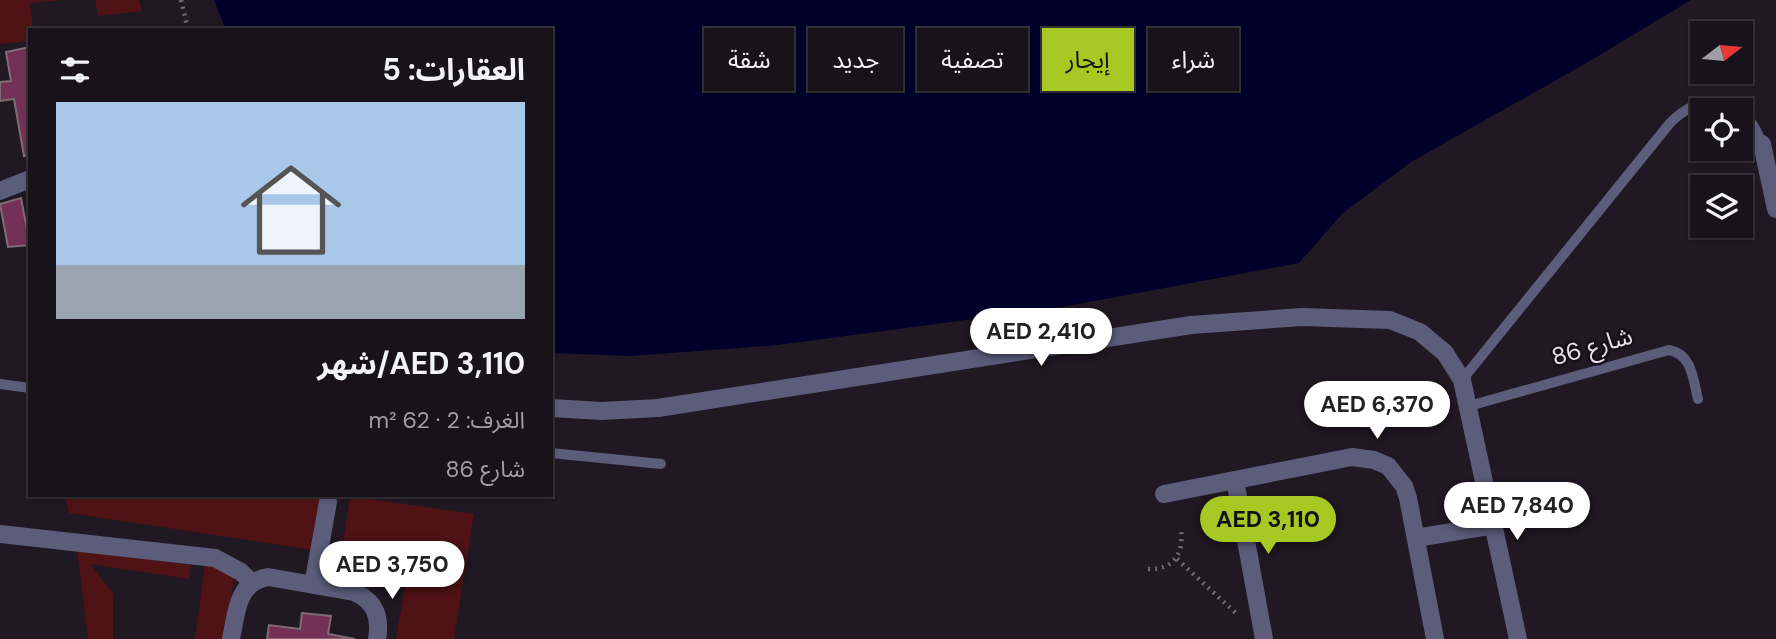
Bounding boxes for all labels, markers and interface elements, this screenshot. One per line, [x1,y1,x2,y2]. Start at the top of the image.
north arrow [1690,21,1754,84]
map controls [1690,21,1753,238]
chip: شقة [704,28,794,91]
chip: جديد [808,28,903,91]
chip: تصفية [917,28,1028,91]
chip: إيجار [1042,28,1134,91]
chip: شراء [1148,28,1239,91]
text: العقارات: 5 [382,50,525,89]
icon: filters [56,51,94,89]
button: locate [1690,98,1753,161]
icon: home [228,147,354,273]
button: layers [1690,175,1753,238]
pin: AED 2,410 [961,308,1121,368]
text: AED 2,410 [986,316,1096,346]
street label: شارع 86 [1548,320,1637,374]
text: AED 3,110/شهر [318,344,525,383]
pin: AED 6,370 [1297,382,1457,441]
text: AED 6,370 [1320,389,1434,419]
text: الغرف: 2 · 62 m² [368,405,525,435]
text: شارع 86 [446,454,525,484]
pin: AED 7,840 [1437,482,1597,542]
text: AED 7,840 [1460,490,1574,520]
pin: AED 3,110 [1188,496,1348,556]
text: AED 3,110 [1216,504,1320,534]
pin: AED 3,750 [312,542,472,601]
text: AED 3,750 [335,549,449,579]

